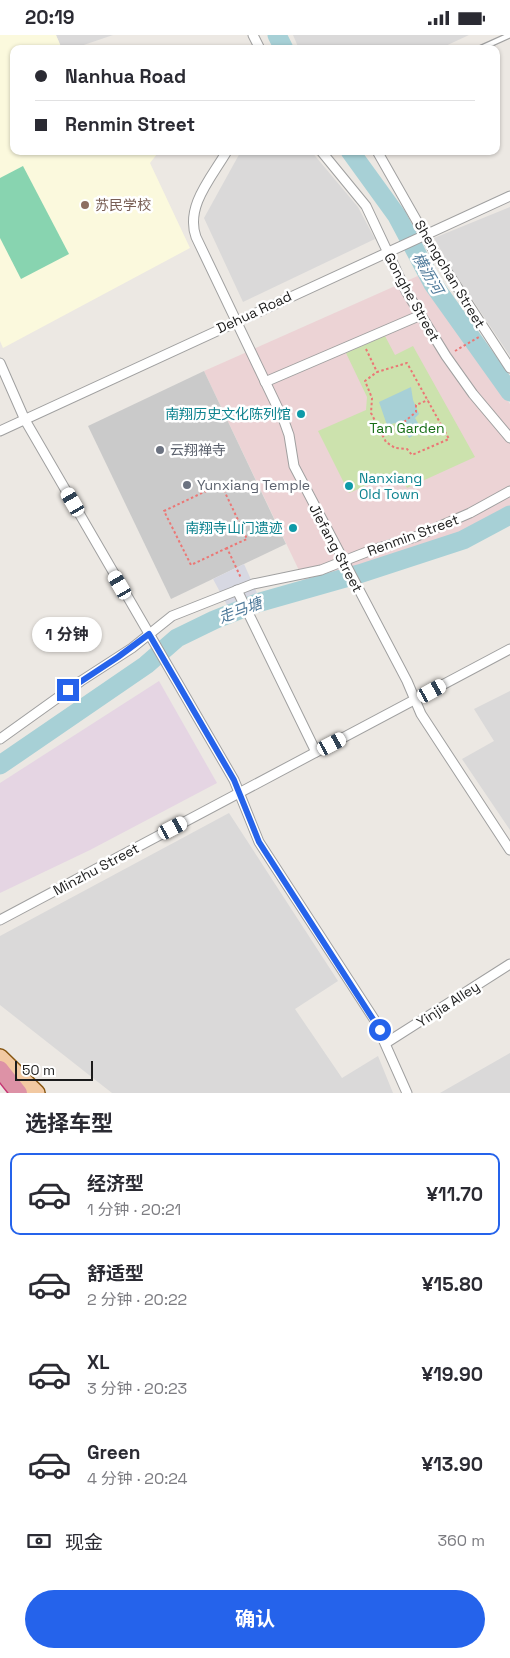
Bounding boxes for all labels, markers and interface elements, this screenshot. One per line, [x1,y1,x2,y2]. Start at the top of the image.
text: 20:19 [25,5,75,30]
text: Nanhua Road [65,64,186,89]
text: Renmin Street [65,112,195,137]
place label: 苏民学校 [95,196,151,214]
marker: 苏民学校 [79,199,91,211]
street label: Shengchan Street [411,217,489,331]
street label: Gonghe Street [380,249,444,345]
water label: 横沥河 [409,249,449,300]
street label: Dehua Road [214,287,294,337]
place label: 南翔历史文化陈列馆 [165,405,291,423]
marker: 南翔历史文化陈列馆 [295,408,307,420]
park label: Tan Garden [369,419,445,437]
place label: 云翔禅寺 [170,441,226,459]
marker: 云翔禅寺 [154,444,166,456]
place label: Nanxiang Old Town [359,469,422,503]
place label: Yunxiang Temple [197,476,310,494]
marker: Yunxiang Temple [181,479,193,491]
marker: Nanxiang Old Town [343,480,355,492]
car [59,485,86,519]
street label: Jiefang Street [305,501,367,595]
street label: Renmin Street [365,510,461,560]
place label: 南翔寺山门遗迹 [185,519,283,537]
marker: 南翔寺山门遗迹 [287,522,299,534]
car [106,568,133,602]
water label: 走马塘 [216,592,267,627]
callout: 1 分钟 [33,617,103,653]
text: 1 分钟 [45,624,89,645]
car [415,677,448,705]
route end [57,679,79,701]
car [315,730,348,758]
car [156,814,189,842]
street label: Minzhu Street [50,839,142,899]
street label: Yinjia Alley [413,977,483,1031]
route start [369,1019,391,1041]
scale bar [15,1058,92,1081]
text: 50 m [22,1061,55,1079]
text: 选择车型 [25,1109,113,1137]
text: 经济型 [87,1171,144,1196]
icon: car [27,1172,72,1217]
text: ¥11.70 [426,1182,483,1207]
text: 1 分钟 · 20:21 [87,1199,181,1220]
text: 舒适型 [87,1261,144,1286]
icon: car [27,1262,72,1307]
text: ¥15.80 [422,1272,483,1297]
text: 2 分钟 · 20:22 [87,1289,187,1310]
text: XL [87,1350,110,1375]
icon: car [27,1352,72,1397]
text: ¥19.90 [421,1362,483,1387]
text: 3 分钟 · 20:23 [87,1378,187,1399]
text: Green [87,1440,140,1465]
icon: car [27,1442,72,1487]
text: ¥13.90 [421,1452,483,1477]
text: 4 分钟 · 20:24 [87,1468,187,1489]
icon: cash [25,1527,53,1555]
text: 现金 [65,1530,103,1555]
text: 360 m [437,1530,485,1551]
button: 确认 [25,1590,485,1648]

